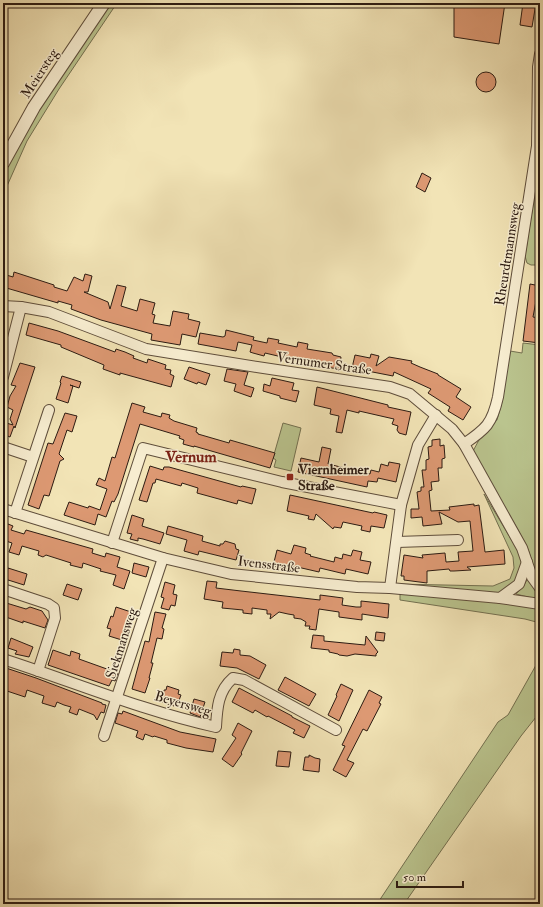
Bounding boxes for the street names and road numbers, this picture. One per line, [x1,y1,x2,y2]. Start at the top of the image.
street label: Meiersteg [17,44,62,101]
street label: Rheurdtmannsweg [491,200,524,307]
street label: Vernumer Straße [275,348,373,379]
street label: Ivensstraße [237,552,301,577]
street label: Siekmansweg [102,604,141,681]
street label: Beyersweg [152,687,214,721]

